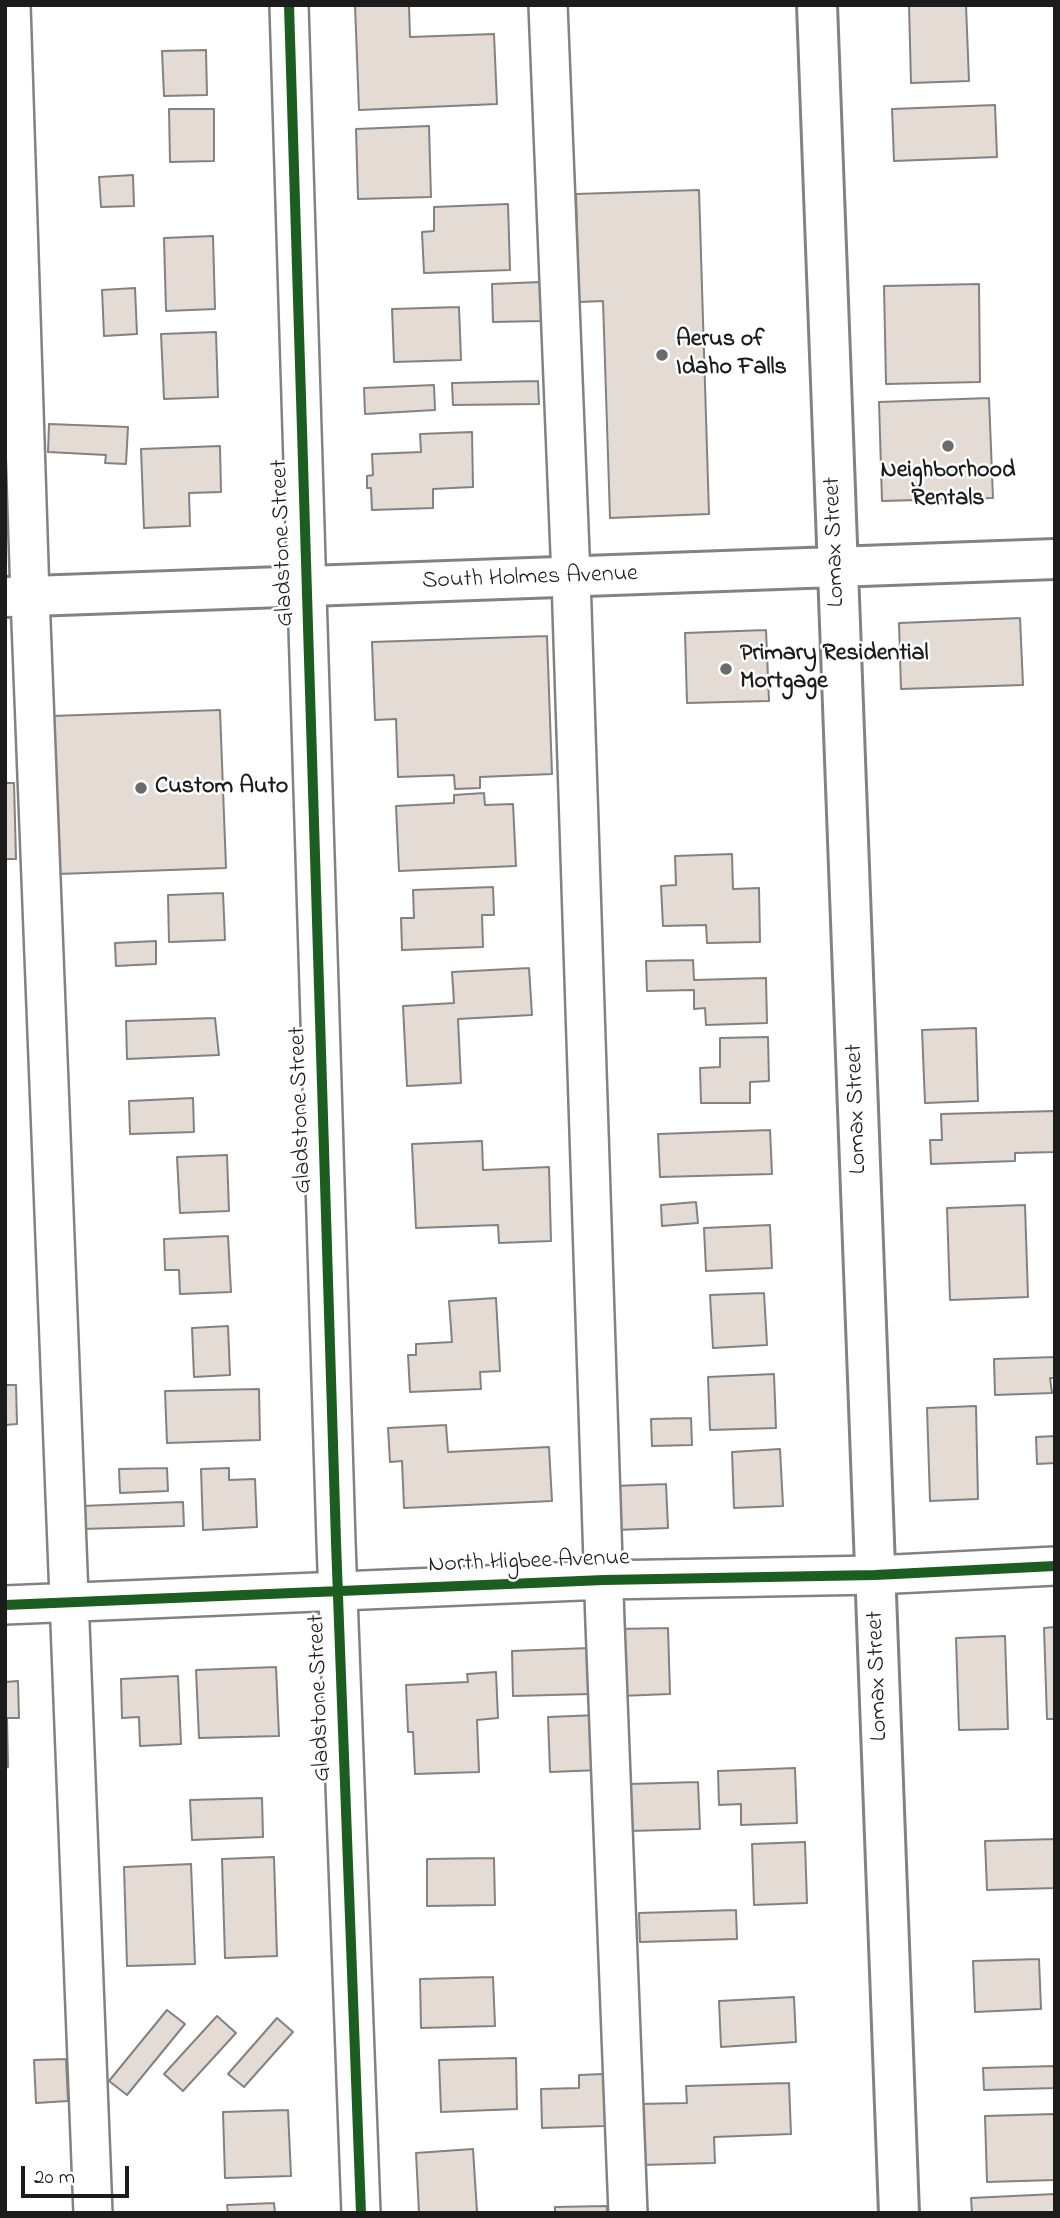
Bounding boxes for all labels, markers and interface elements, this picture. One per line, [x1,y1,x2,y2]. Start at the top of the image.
place label: Aerus of Idaho Falls [676,327,787,383]
marker: Aerus of Idaho Falls [654,347,670,363]
marker: Neighborhood Rentals [940,438,956,454]
place label: Neighborhood Rentals [881,458,1015,514]
street label: Gladstone Street [267,459,301,627]
street label: Lomax Street [819,476,853,608]
street label: South Holmes Avenue [422,561,638,597]
place label: Primary Residential Mortgage [740,641,929,697]
marker: Primary Residential Mortgage [718,661,734,677]
place label: Custom Auto [155,774,288,802]
marker: Custom Auto [133,780,149,796]
street label: Gladstone Street [285,1026,319,1194]
street label: Lomax Street [841,1043,875,1175]
street label: North Higbee Avenue [428,1545,630,1581]
street label: Lomax Street [862,1610,896,1742]
street label: Gladstone Street [304,1614,338,1782]
scale bar [24,2152,133,2196]
text: 20 m [34,2163,75,2193]

